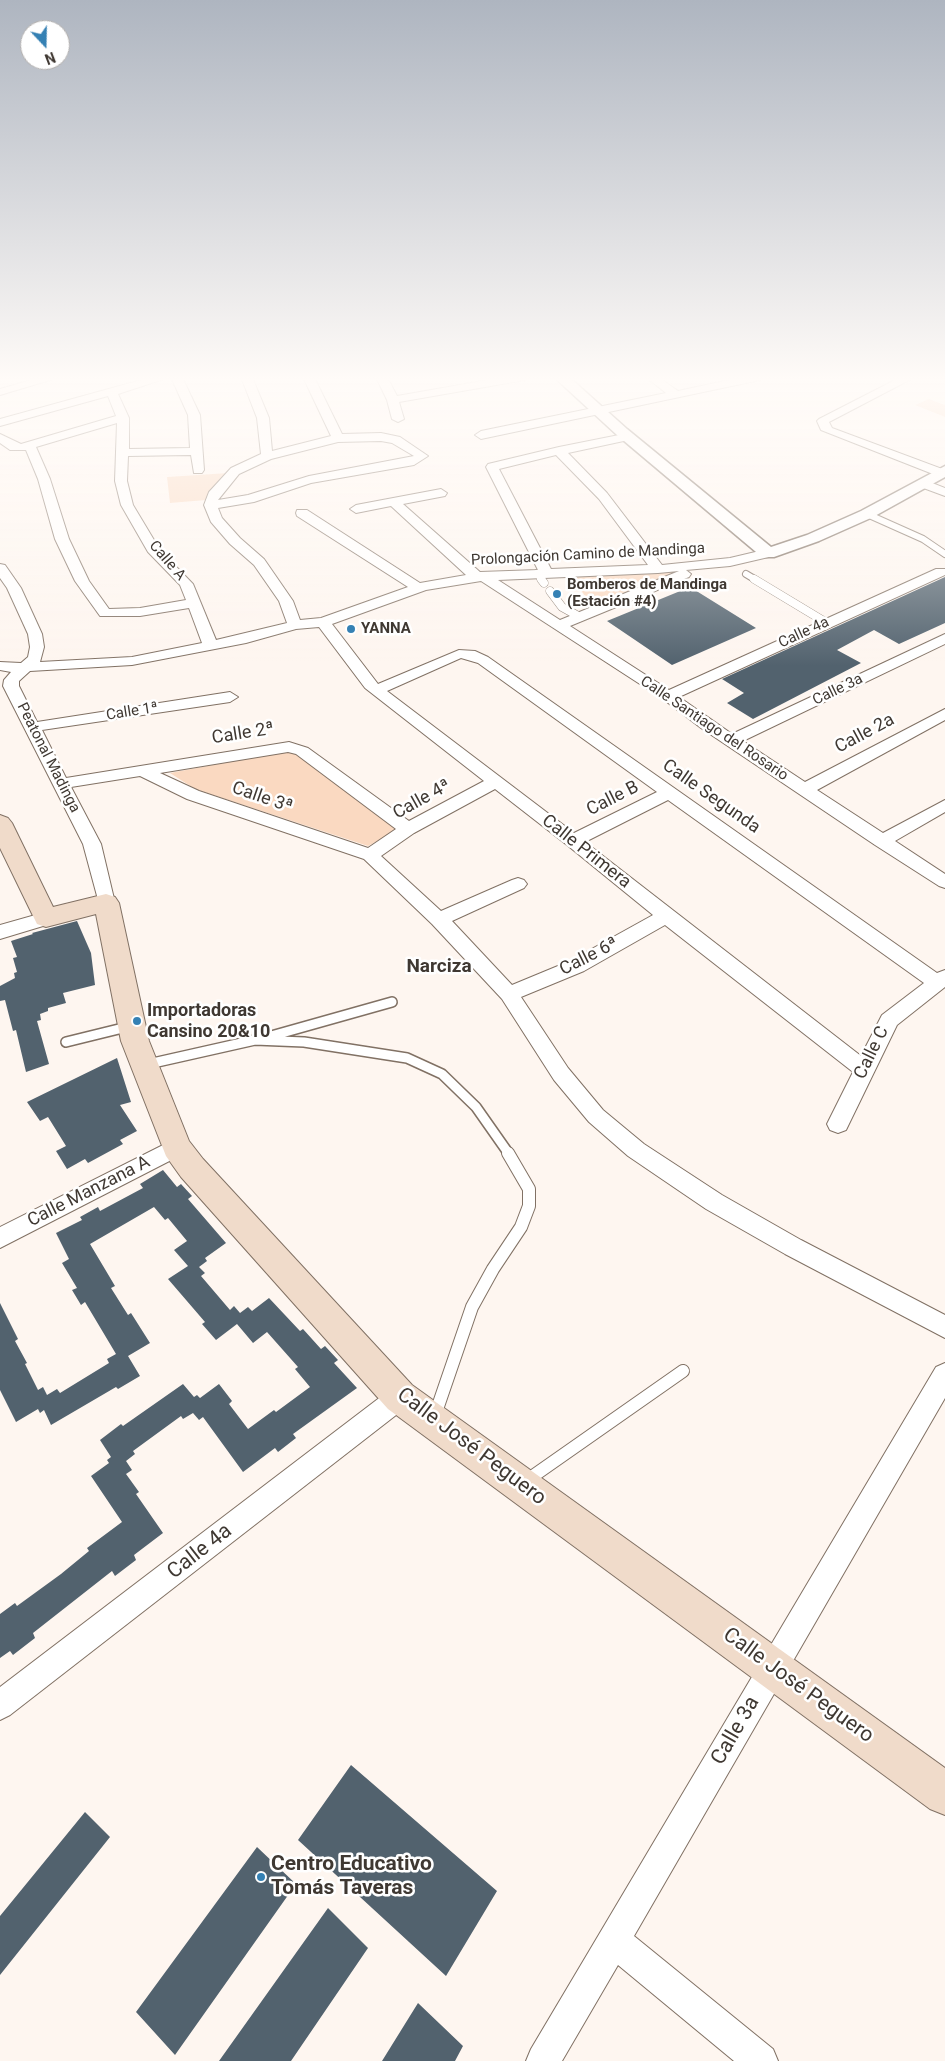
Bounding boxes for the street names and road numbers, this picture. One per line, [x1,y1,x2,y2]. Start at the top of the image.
street label: Calle A [145,537,189,585]
street label: Prolongación Camino de Mandinga [471,540,705,570]
street label: Calle 4a [776,614,832,652]
street label: Calle 3a [810,670,866,710]
street label: Calle Santiago del Rosario [637,673,791,785]
street label: Calle 1ª [105,699,159,725]
street label: Peatonal Madinga [13,700,83,816]
street label: Calle 2a [832,709,898,759]
street label: Calle 2ª [210,718,276,750]
street label: Calle Segunda [658,755,764,839]
street label: Calle 4ª [389,775,455,825]
street label: Calle B [583,777,643,821]
street label: Calle 3ª [229,778,295,818]
street label: Calle Primera [537,811,635,893]
street label: Calle 6ª [556,933,622,981]
street label: Calle C [850,1023,894,1083]
street label: Calle Manzana A [24,1152,154,1232]
street label: Calle José Peguero [392,1383,550,1511]
street label: Calle 4a [163,1519,237,1585]
street label: Calle José Peguero [718,1623,878,1749]
street label: Calle 3a [706,1692,766,1770]

